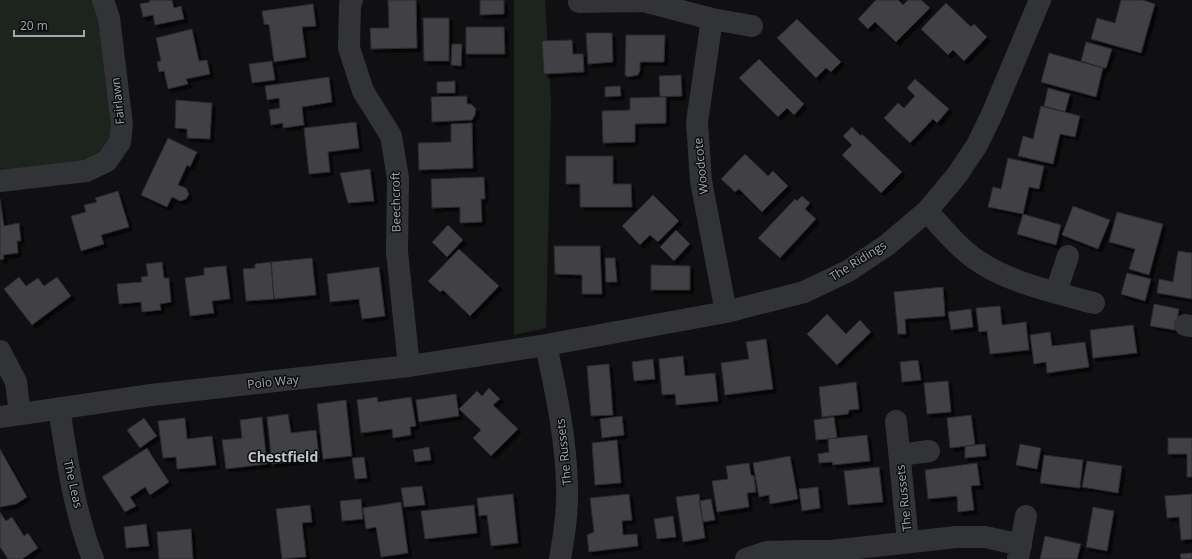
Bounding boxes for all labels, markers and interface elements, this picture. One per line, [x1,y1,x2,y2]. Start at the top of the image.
scale bar [14,12,84,38]
text: 20 m [20,17,48,34]
street label: Fairlawn [107,77,128,125]
street label: Woodcote [689,137,712,195]
street label: Beechcroft [386,172,405,232]
street label: The Ridings [826,236,890,285]
street label: Polo Way [246,370,300,393]
street label: The Russets [552,418,575,486]
district label: Chestfield [248,447,318,466]
street label: The Leas [60,458,87,510]
street label: The Russets [892,464,915,532]

